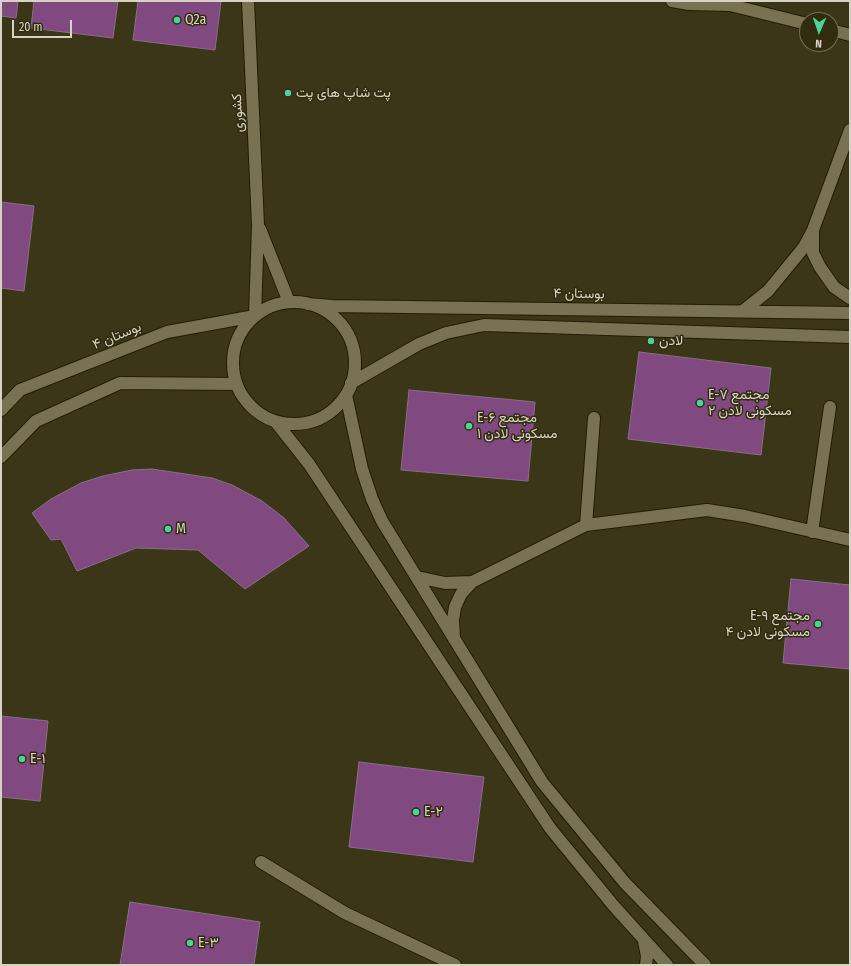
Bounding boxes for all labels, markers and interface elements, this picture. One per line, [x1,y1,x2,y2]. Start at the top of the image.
scale bar [14,12,74,38]
place label: Q2a [185,12,206,28]
north arrow [799,12,839,52]
marker: Q2a [172,15,182,25]
text: 20 m [19,20,43,34]
text: N [815,37,822,50]
place label: پت شاپ های پت [296,85,391,101]
marker: پت شاپ های پت [283,88,293,98]
street label: کشوری [229,93,247,133]
street label: بوستان ۴ [553,285,605,303]
street label: بوستان ۴ [90,319,144,353]
place label: لادن [659,333,683,349]
marker: لادن [646,336,656,346]
place label: E-۷ مجتمع مسکونی لادن ۲ [708,387,792,420]
marker: E-۷ مجتمع مسکونی لادن ۲ [695,398,705,408]
place label: E-۶ مجتمع مسکونی لادن ۱ [477,410,557,442]
marker: E-۶ مجتمع مسکونی لادن ۱ [464,421,474,431]
place label: M [176,521,186,537]
marker: M [163,524,173,534]
place label: E-۹ مجتمع مسکونی لادن ۴ [726,608,810,640]
marker: E-۹ مجتمع مسکونی لادن ۴ [813,619,823,629]
place label: E-۱ [30,751,45,767]
marker: E-۱ [17,754,27,764]
place label: E-۲ [424,804,443,820]
marker: E-۲ [411,807,421,817]
place label: E-۳ [198,935,219,951]
marker: E-۳ [185,938,195,948]

